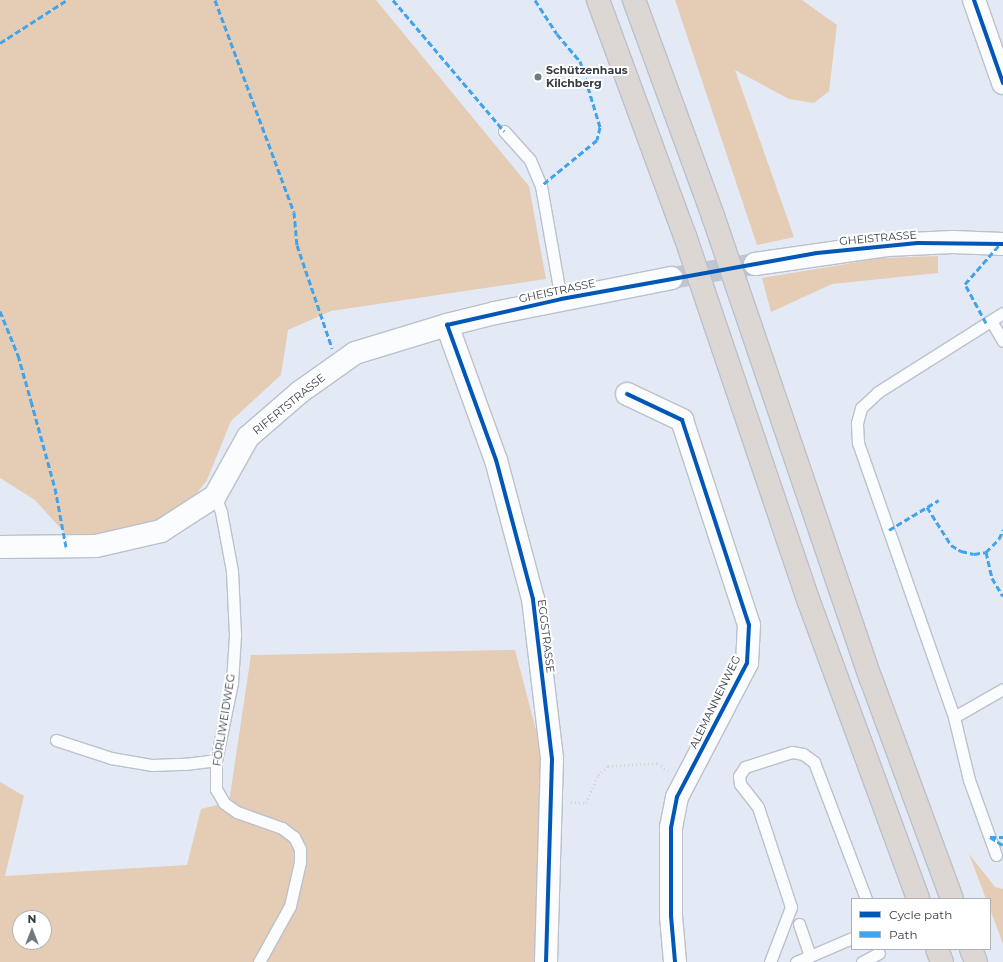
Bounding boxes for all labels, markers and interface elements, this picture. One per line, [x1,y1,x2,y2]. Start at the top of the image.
place label: Schützenhaus Kilchberg [546,64,628,90]
marker: Schützenhaus Kilchberg [533,72,543,82]
street label: GHEISTRASSE [839,228,917,248]
street label: GHEISTRASSE [518,276,596,306]
street label: RIFERTSTRASSE [250,371,328,437]
street label: EGGSTRASSE [535,598,557,674]
street label: ALEMANNENWEG [687,653,743,751]
street label: FÖRLIWEIDWEG [210,673,238,767]
legend [851,898,991,950]
text: Cycle path [889,907,952,922]
north arrow [12,910,52,950]
text: N [28,912,36,926]
text: Path [889,927,918,942]

